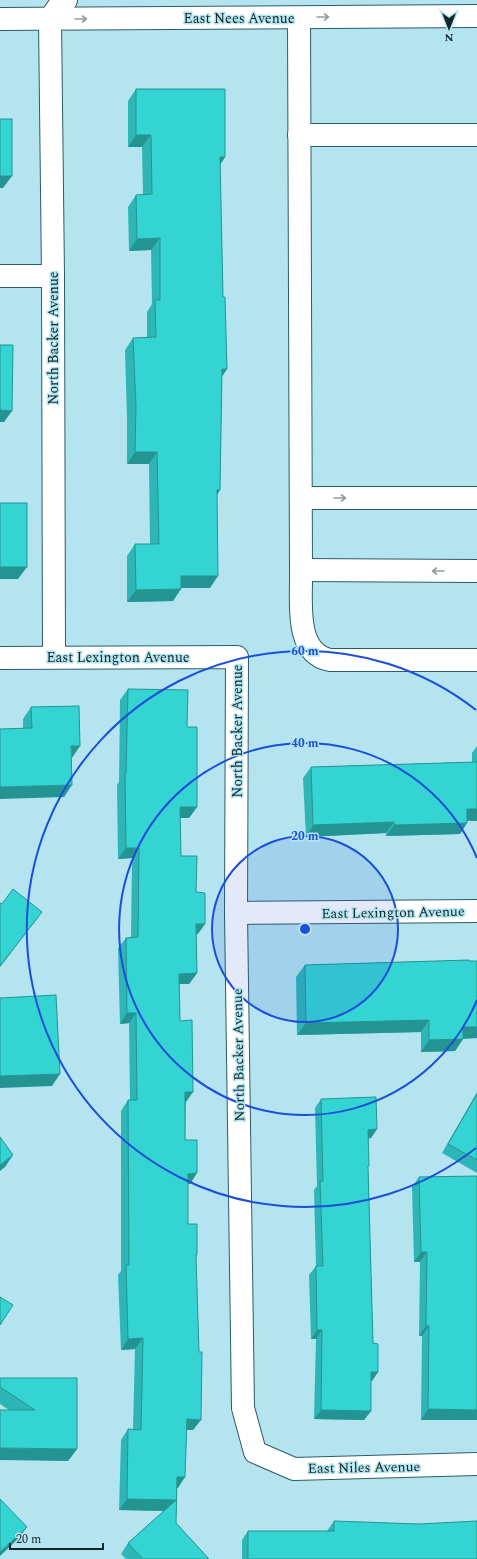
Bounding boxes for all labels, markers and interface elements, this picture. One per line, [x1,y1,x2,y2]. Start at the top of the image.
street label: East Nees Avenue [184,8,295,29]
north arrow [429,8,469,48]
one-way arrow [316,14,329,21]
one-way arrow [74,15,87,23]
text: N [444,29,453,46]
street label: North Backer Avenue [43,271,64,405]
one-way arrow [333,494,346,502]
one-way arrow [432,567,445,575]
text: 60 m [291,642,319,661]
street label: East Lexington Avenue [46,647,190,668]
street label: North Backer Avenue [227,664,248,798]
text: 40 m [291,734,319,753]
text: 20 m [291,827,319,846]
street label: East Lexington Avenue [321,901,465,924]
centre of rings [298,922,312,936]
street label: North Backer Avenue [227,988,250,1122]
street label: East Niles Avenue [308,1456,421,1479]
scale bar [10,1525,103,1551]
text: 20 m [16,1530,41,1549]

